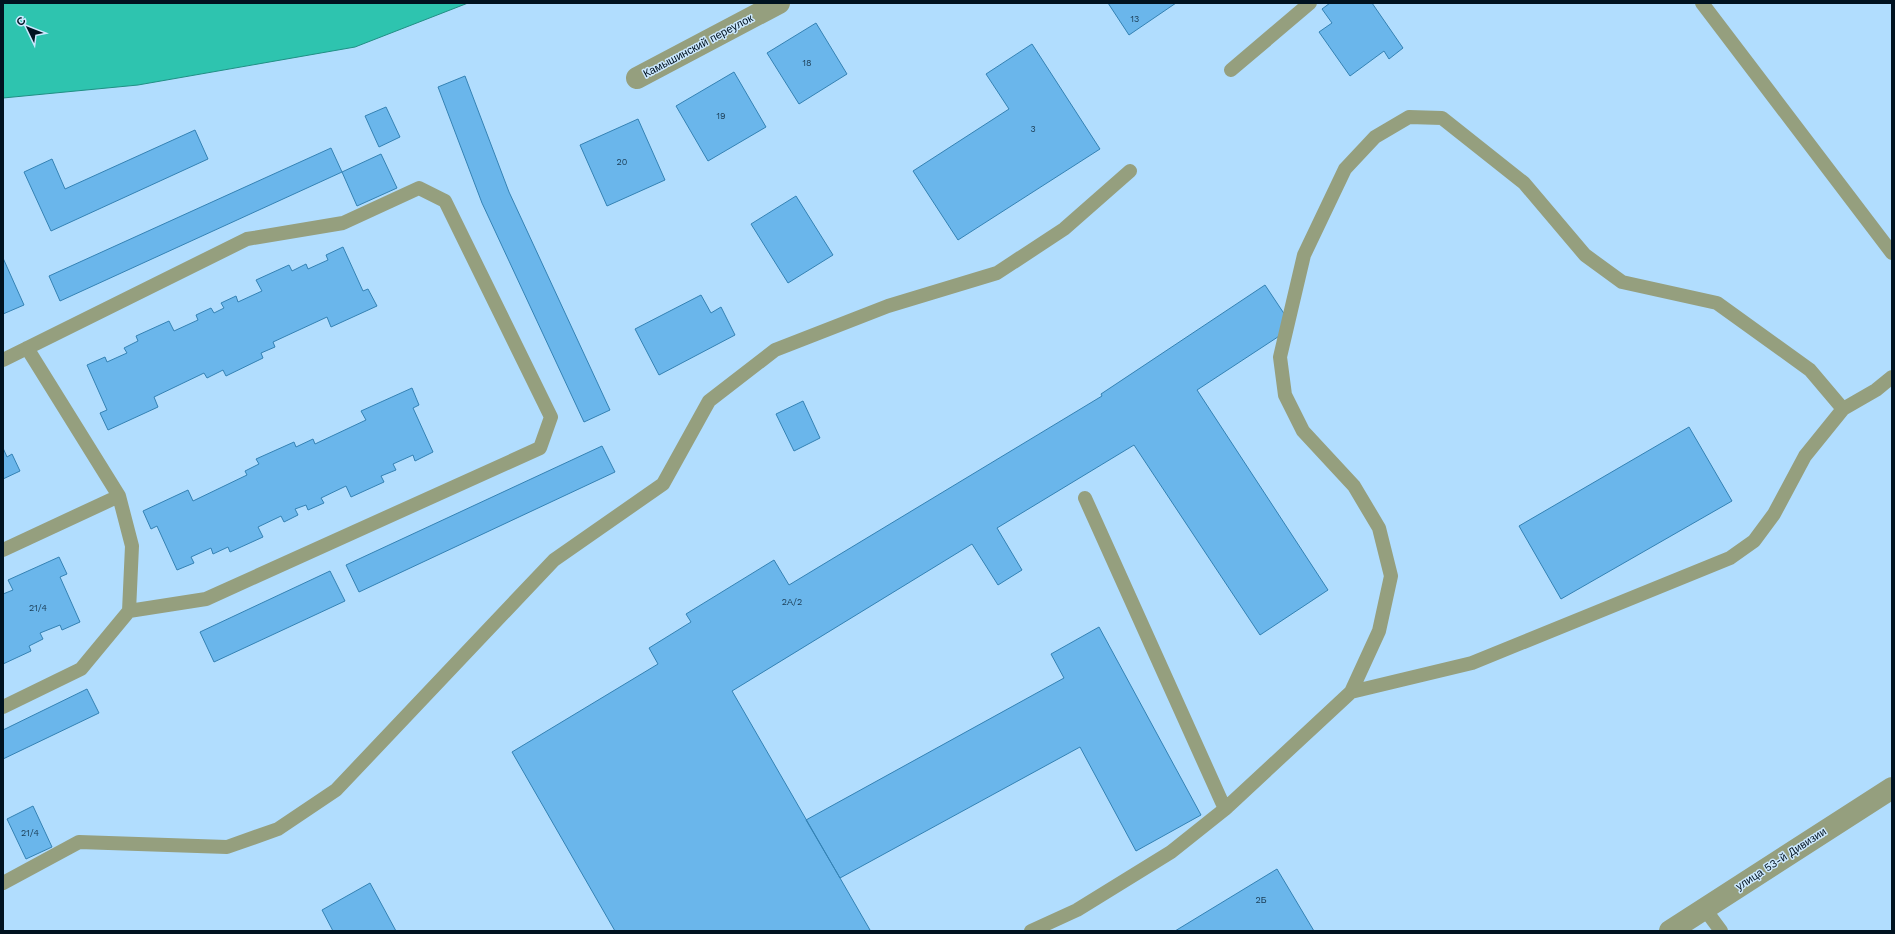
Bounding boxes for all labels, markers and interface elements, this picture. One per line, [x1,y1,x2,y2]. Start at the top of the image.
north arrow [8,8,48,48]
street label: Камышинский переулок [641,11,755,80]
text: С [14,14,29,29]
house number: 13 [1131,14,1139,24]
house number: 18 [802,58,812,68]
house number: 19 [716,111,726,121]
house number: 3 [1030,124,1036,134]
house number: 20 [617,157,628,167]
house number: 2А/2 [782,597,802,607]
house number: 21/4 [29,603,47,613]
street label: улица 53-й Дивизии [1733,825,1829,893]
house number: 21/4 [21,828,39,838]
house number: 2Б [1255,895,1267,905]

